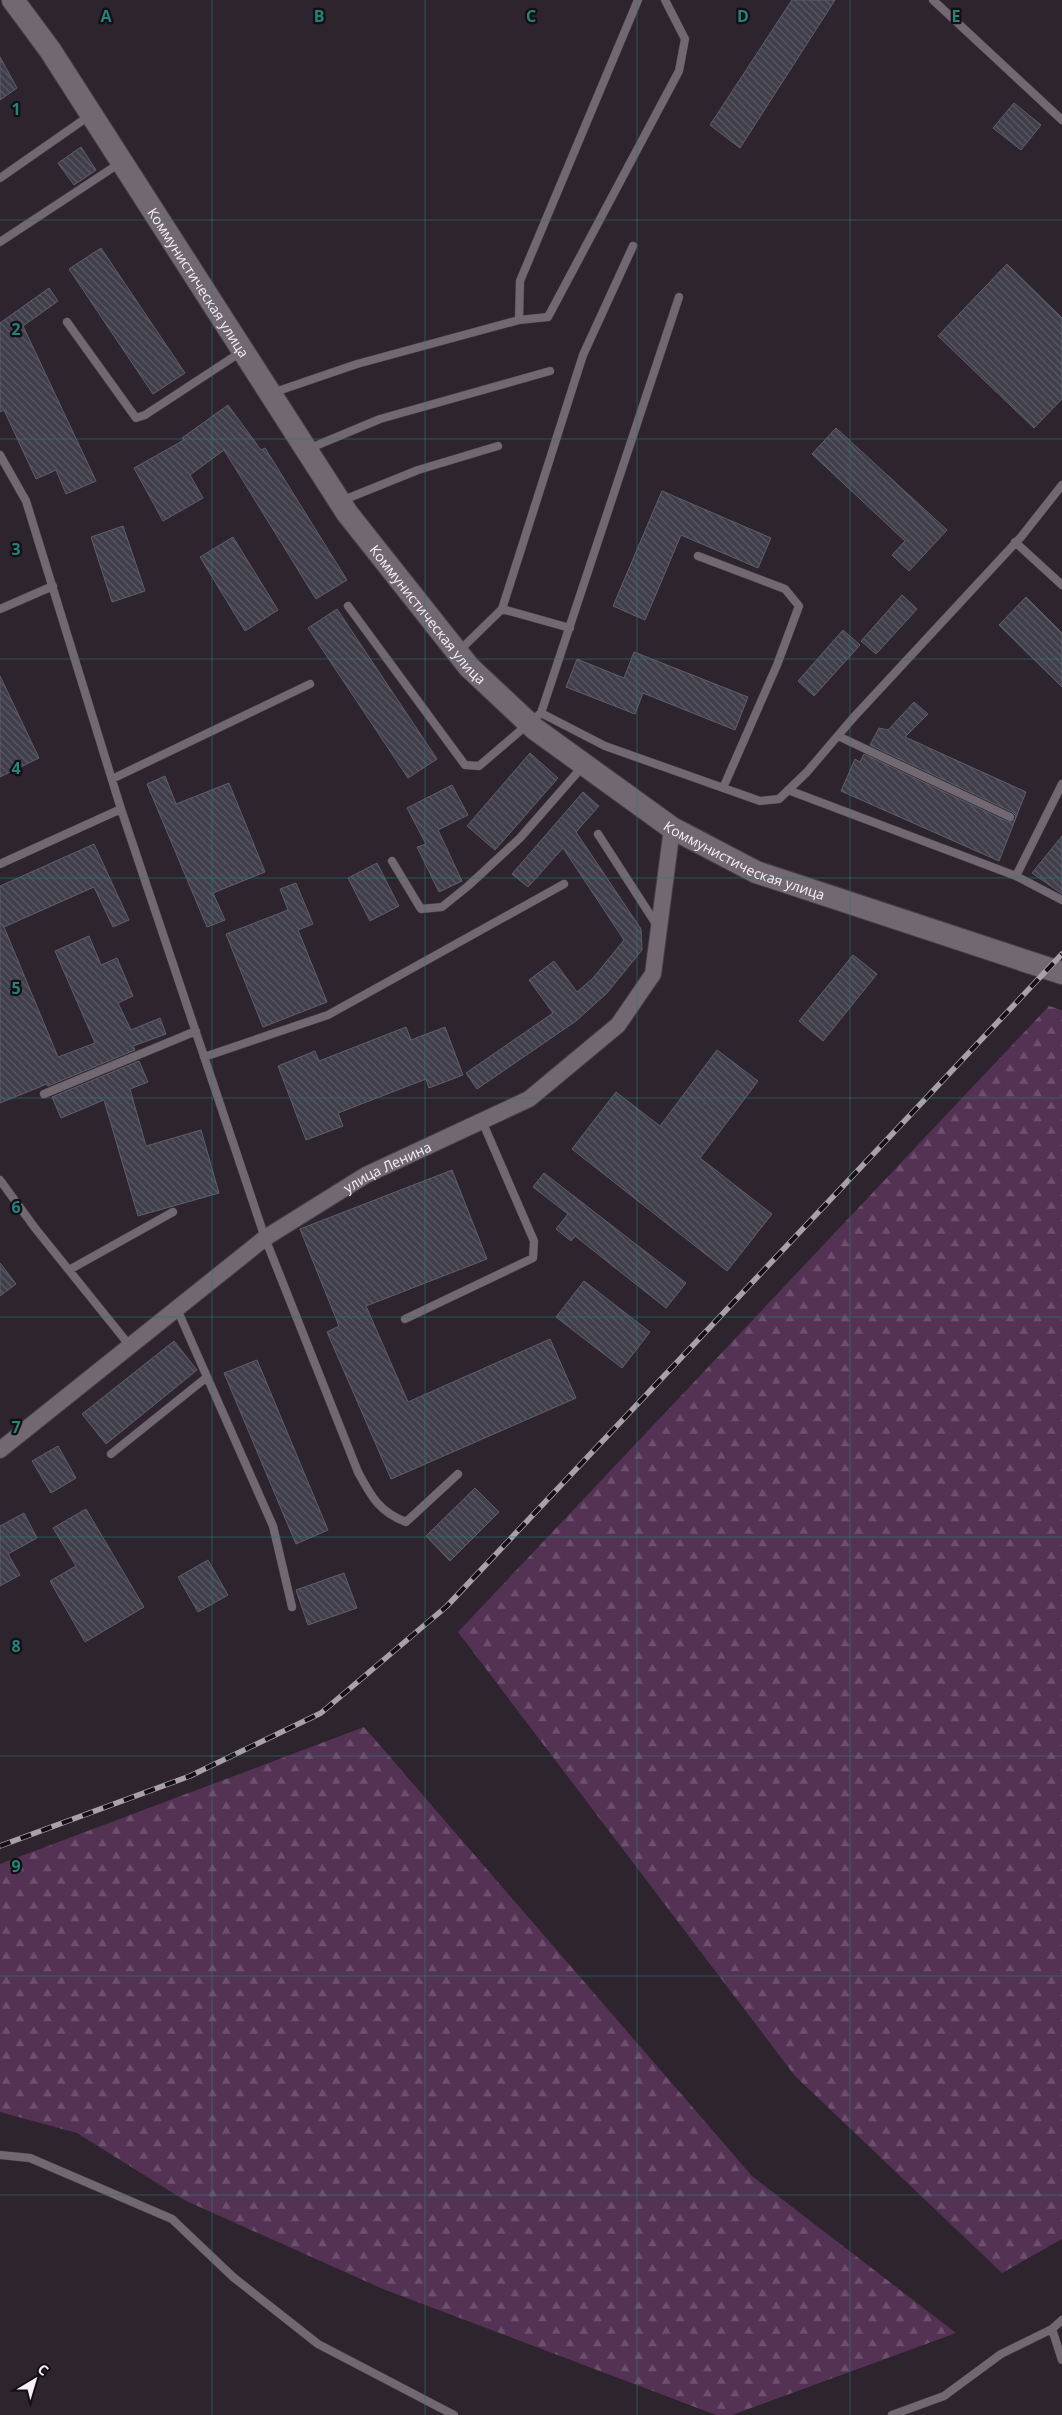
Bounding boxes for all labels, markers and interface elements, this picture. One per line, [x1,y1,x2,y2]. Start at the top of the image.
text: A [100,5,112,27]
text: B [314,5,324,27]
text: C [526,5,536,27]
text: D [737,5,749,27]
text: E [952,5,961,27]
text: 1 [11,98,21,120]
street label: Коммунистическая улица [144,204,254,361]
text: 2 [11,318,21,340]
text: 3 [11,538,21,560]
street label: Коммунистическая улица [366,540,490,688]
text: 4 [11,757,21,779]
street label: Коммунистическая улица [660,816,827,904]
text: 5 [11,977,21,999]
street label: улица Ленина [339,1137,434,1197]
text: 6 [11,1196,21,1218]
text: 7 [11,1416,21,1438]
text: 8 [11,1635,21,1657]
text: 9 [11,1855,21,1877]
north arrow [10,2355,60,2405]
text: С [34,2359,53,2380]

